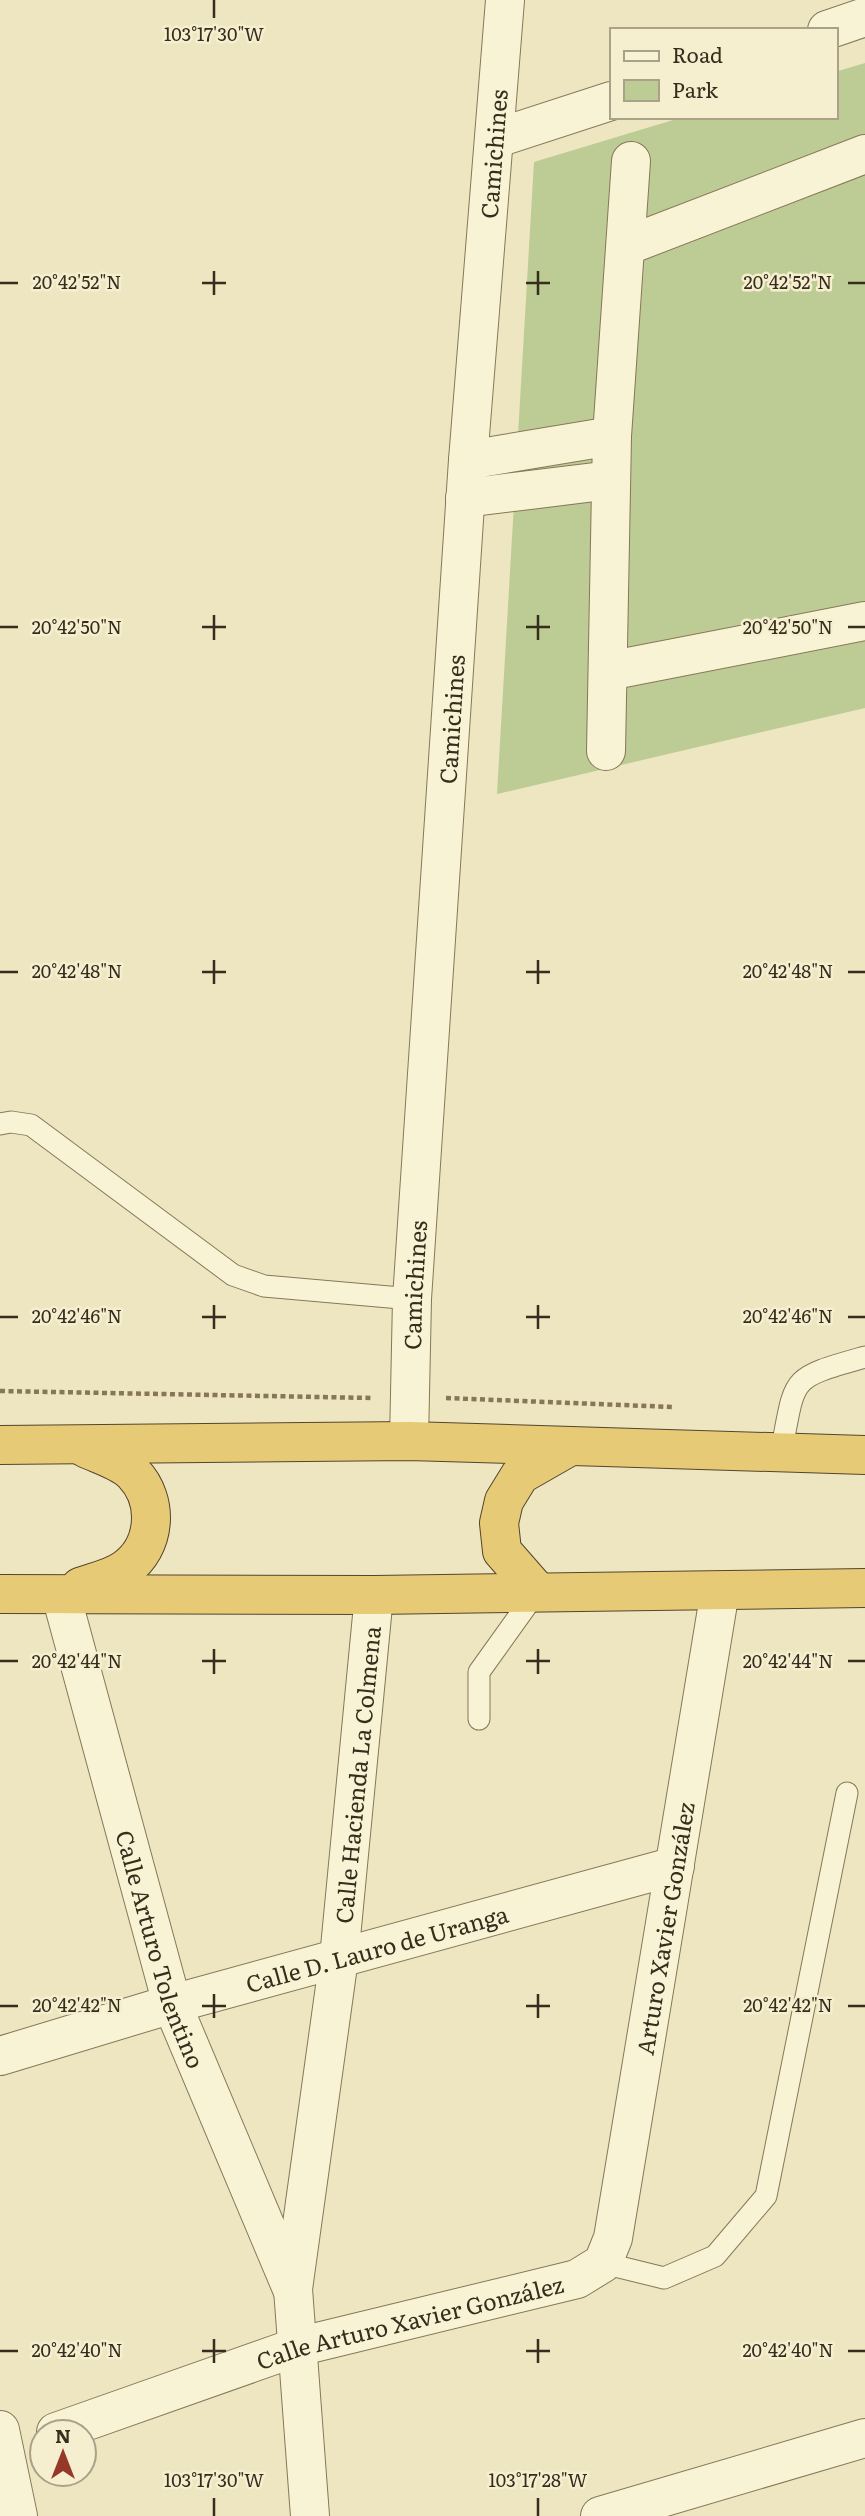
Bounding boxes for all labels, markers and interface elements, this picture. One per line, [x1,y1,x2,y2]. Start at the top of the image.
text: 103°17'30"W [164,20,264,47]
legend [610,28,837,119]
text: Road [672,38,723,69]
text: Park [672,73,718,104]
street label: Camichines [470,88,515,220]
text: 20°42'52"N [33,268,121,295]
text: 20°42'52"N [744,268,832,295]
text: 20°42'50"N [32,613,122,640]
text: 20°42'50"N [743,613,833,640]
street label: Camichines [429,654,472,785]
text: 20°42'48"N [32,957,122,984]
text: 20°42'48"N [743,957,833,984]
street label: Camichines [394,1219,434,1350]
text: 20°42'46"N [32,1302,122,1329]
text: 20°42'46"N [743,1302,833,1329]
street label: Calle Hacienda La Colmena [325,1624,388,1925]
text: 20°42'44"N [32,1647,122,1674]
text: 20°42'44"N [743,1647,833,1674]
street label: Arturo Xavier González [627,1799,702,2057]
street label: Calle Arturo Tolentino [109,1826,214,2073]
street label: Calle D. Lauro de Uranga [242,1895,512,2000]
text: 20°42'42"N [32,1991,122,2018]
text: 20°42'42"N [743,1991,833,2018]
street label: Calle Arturo Xavier González [251,2266,567,2377]
text: 20°42'40"N [31,2336,123,2363]
text: 20°42'40"N [742,2336,834,2363]
north arrow [28,2418,98,2488]
text: N [55,2421,71,2449]
text: 103°17'30"W [164,2466,264,2493]
text: 103°17'28"W [489,2466,588,2493]

